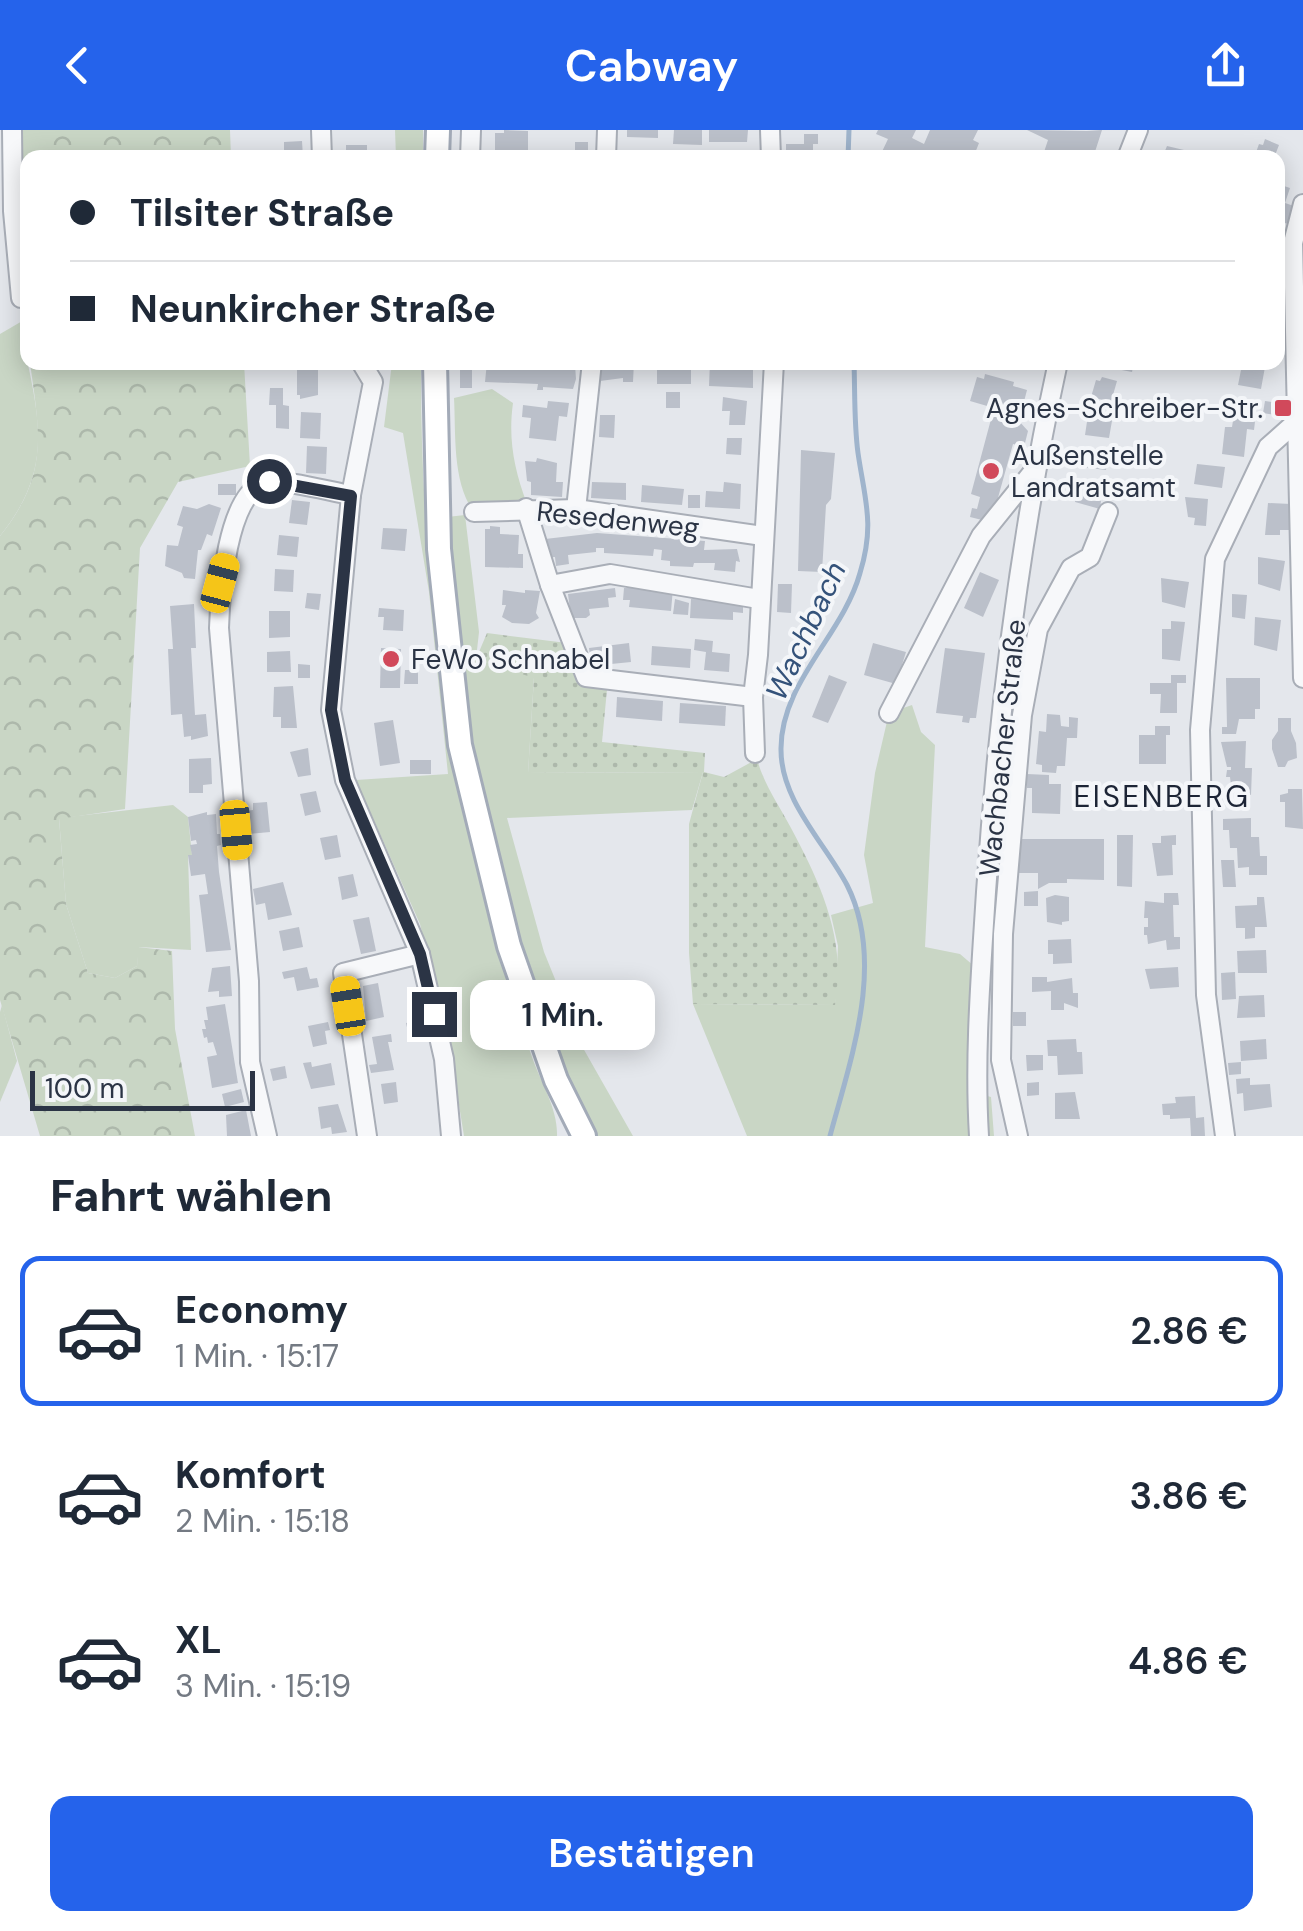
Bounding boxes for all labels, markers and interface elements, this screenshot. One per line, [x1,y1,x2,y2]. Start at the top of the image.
text: Cabway [565,36,738,95]
icon: back [50,38,105,93]
icon: share [1198,38,1253,93]
text: Tilsiter Straße [130,188,394,238]
text: Neunkircher Straße [130,284,496,334]
place label: Agnes-Schreiber-Str. [986,390,1263,427]
marker: Agnes-Schreiber-Str. [1272,397,1294,419]
place label: Außenstelle Landratsamt [1011,437,1176,506]
route start [247,459,292,504]
marker: Außenstelle Landratsamt [980,460,1002,482]
street label: Resedenweg [535,493,701,546]
car [198,550,242,616]
water label: Wachbach [756,555,855,706]
street label: Wachbacher Straße [971,618,1034,879]
place label: FeWo Schnabel [411,641,610,678]
marker: FeWo Schnabel [380,648,402,670]
district label: EISENBERG [1073,777,1251,816]
car [218,799,254,861]
car [328,974,368,1038]
callout: 1 Min. [469,979,654,1049]
route end [412,992,457,1037]
text: 1 Min. [521,994,604,1036]
scale bar [30,1066,255,1110]
text: 100 m [45,1070,124,1107]
text: Fahrt wählen [50,1166,332,1225]
text: Economy [175,1285,348,1335]
icon: car [55,1286,145,1376]
text: 2.86 € [1130,1306,1248,1356]
text: 1 Min. · 15:17 [175,1335,339,1377]
text: Komfort [175,1450,326,1500]
icon: car [55,1451,145,1541]
text: 3.86 € [1129,1471,1248,1521]
text: 2 Min. · 15:18 [175,1500,350,1542]
text: XL [175,1615,222,1665]
icon: car [55,1616,145,1706]
text: 4.86 € [1128,1636,1248,1686]
text: 3 Min. · 15:19 [175,1665,351,1707]
button: Bestätigen [50,1796,1253,1911]

